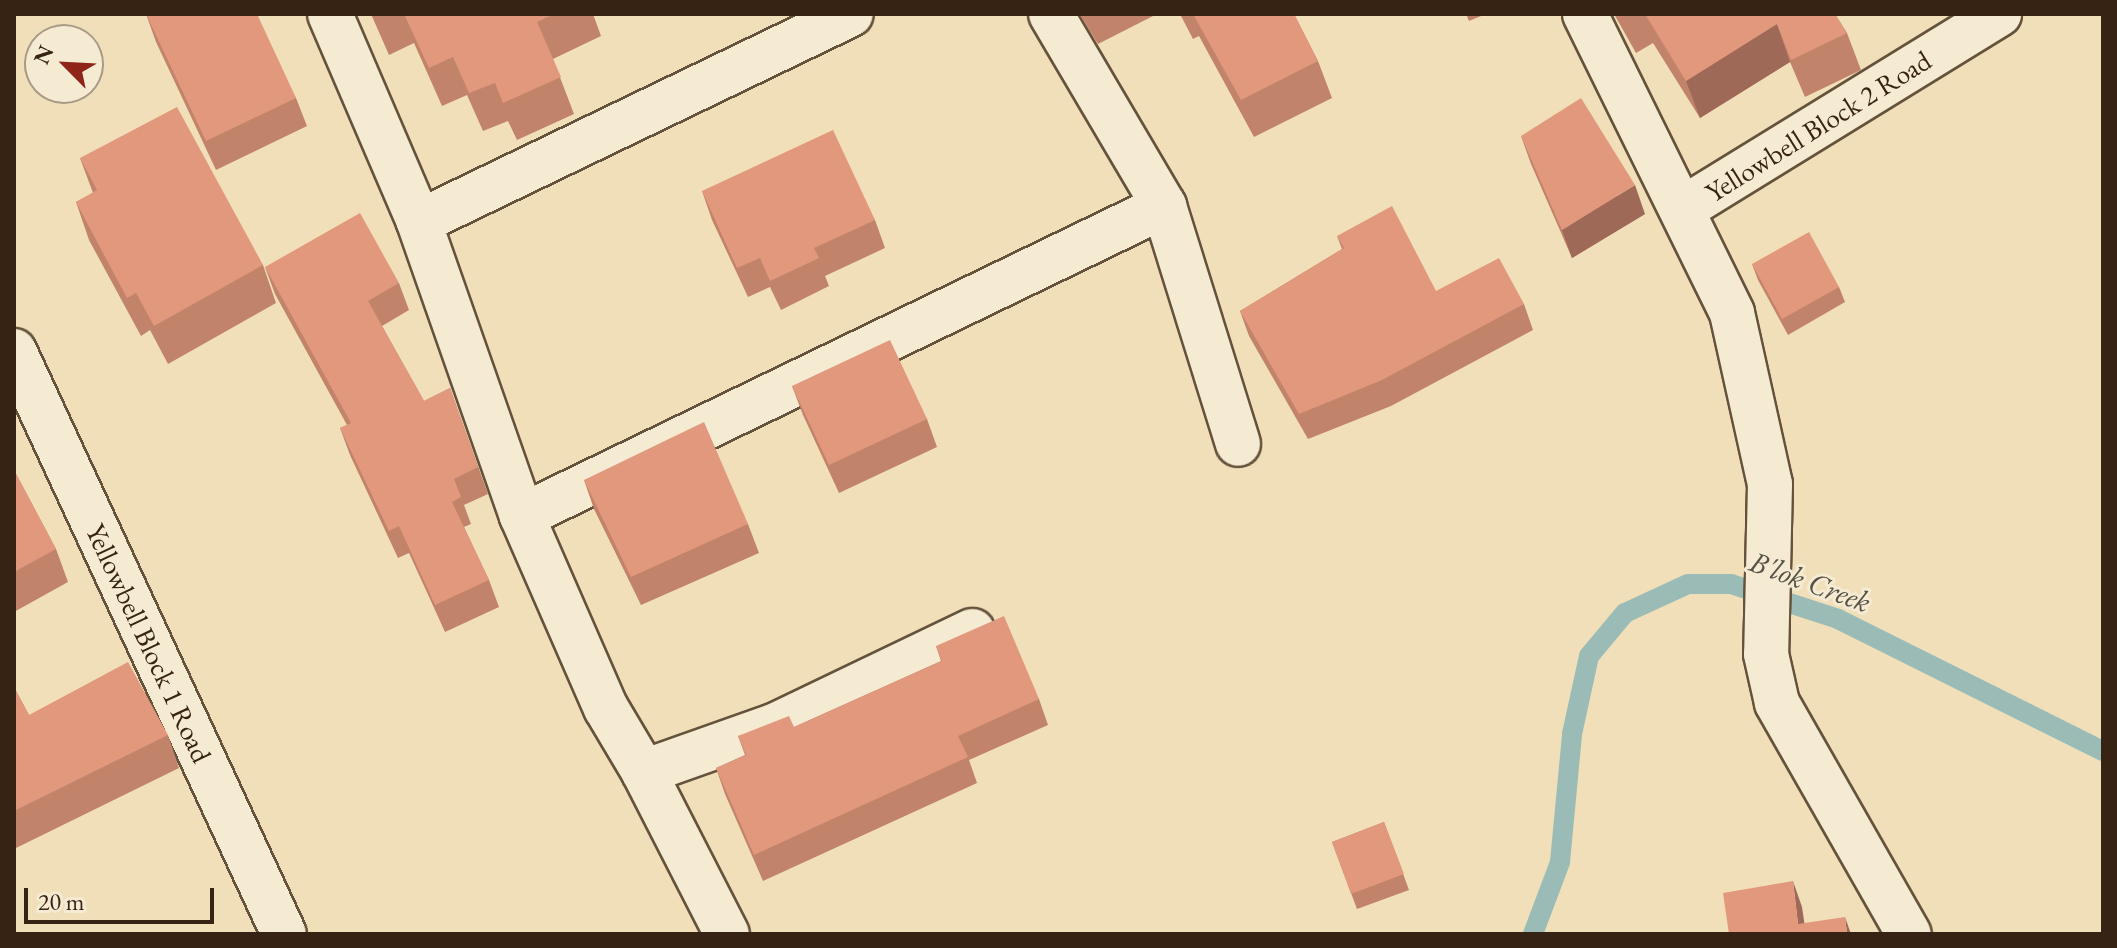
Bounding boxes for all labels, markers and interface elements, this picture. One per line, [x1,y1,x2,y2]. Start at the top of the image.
north arrow [24,24,104,104]
text: N [27,41,60,69]
street label: Yellowbell Block 2 Road [1699,43,1937,209]
street label: Yellowbell Block 1 Road [79,518,219,768]
water label: B'lok Creek [1745,544,1875,620]
scale bar [28,872,218,922]
text: 20 m [38,886,85,917]

